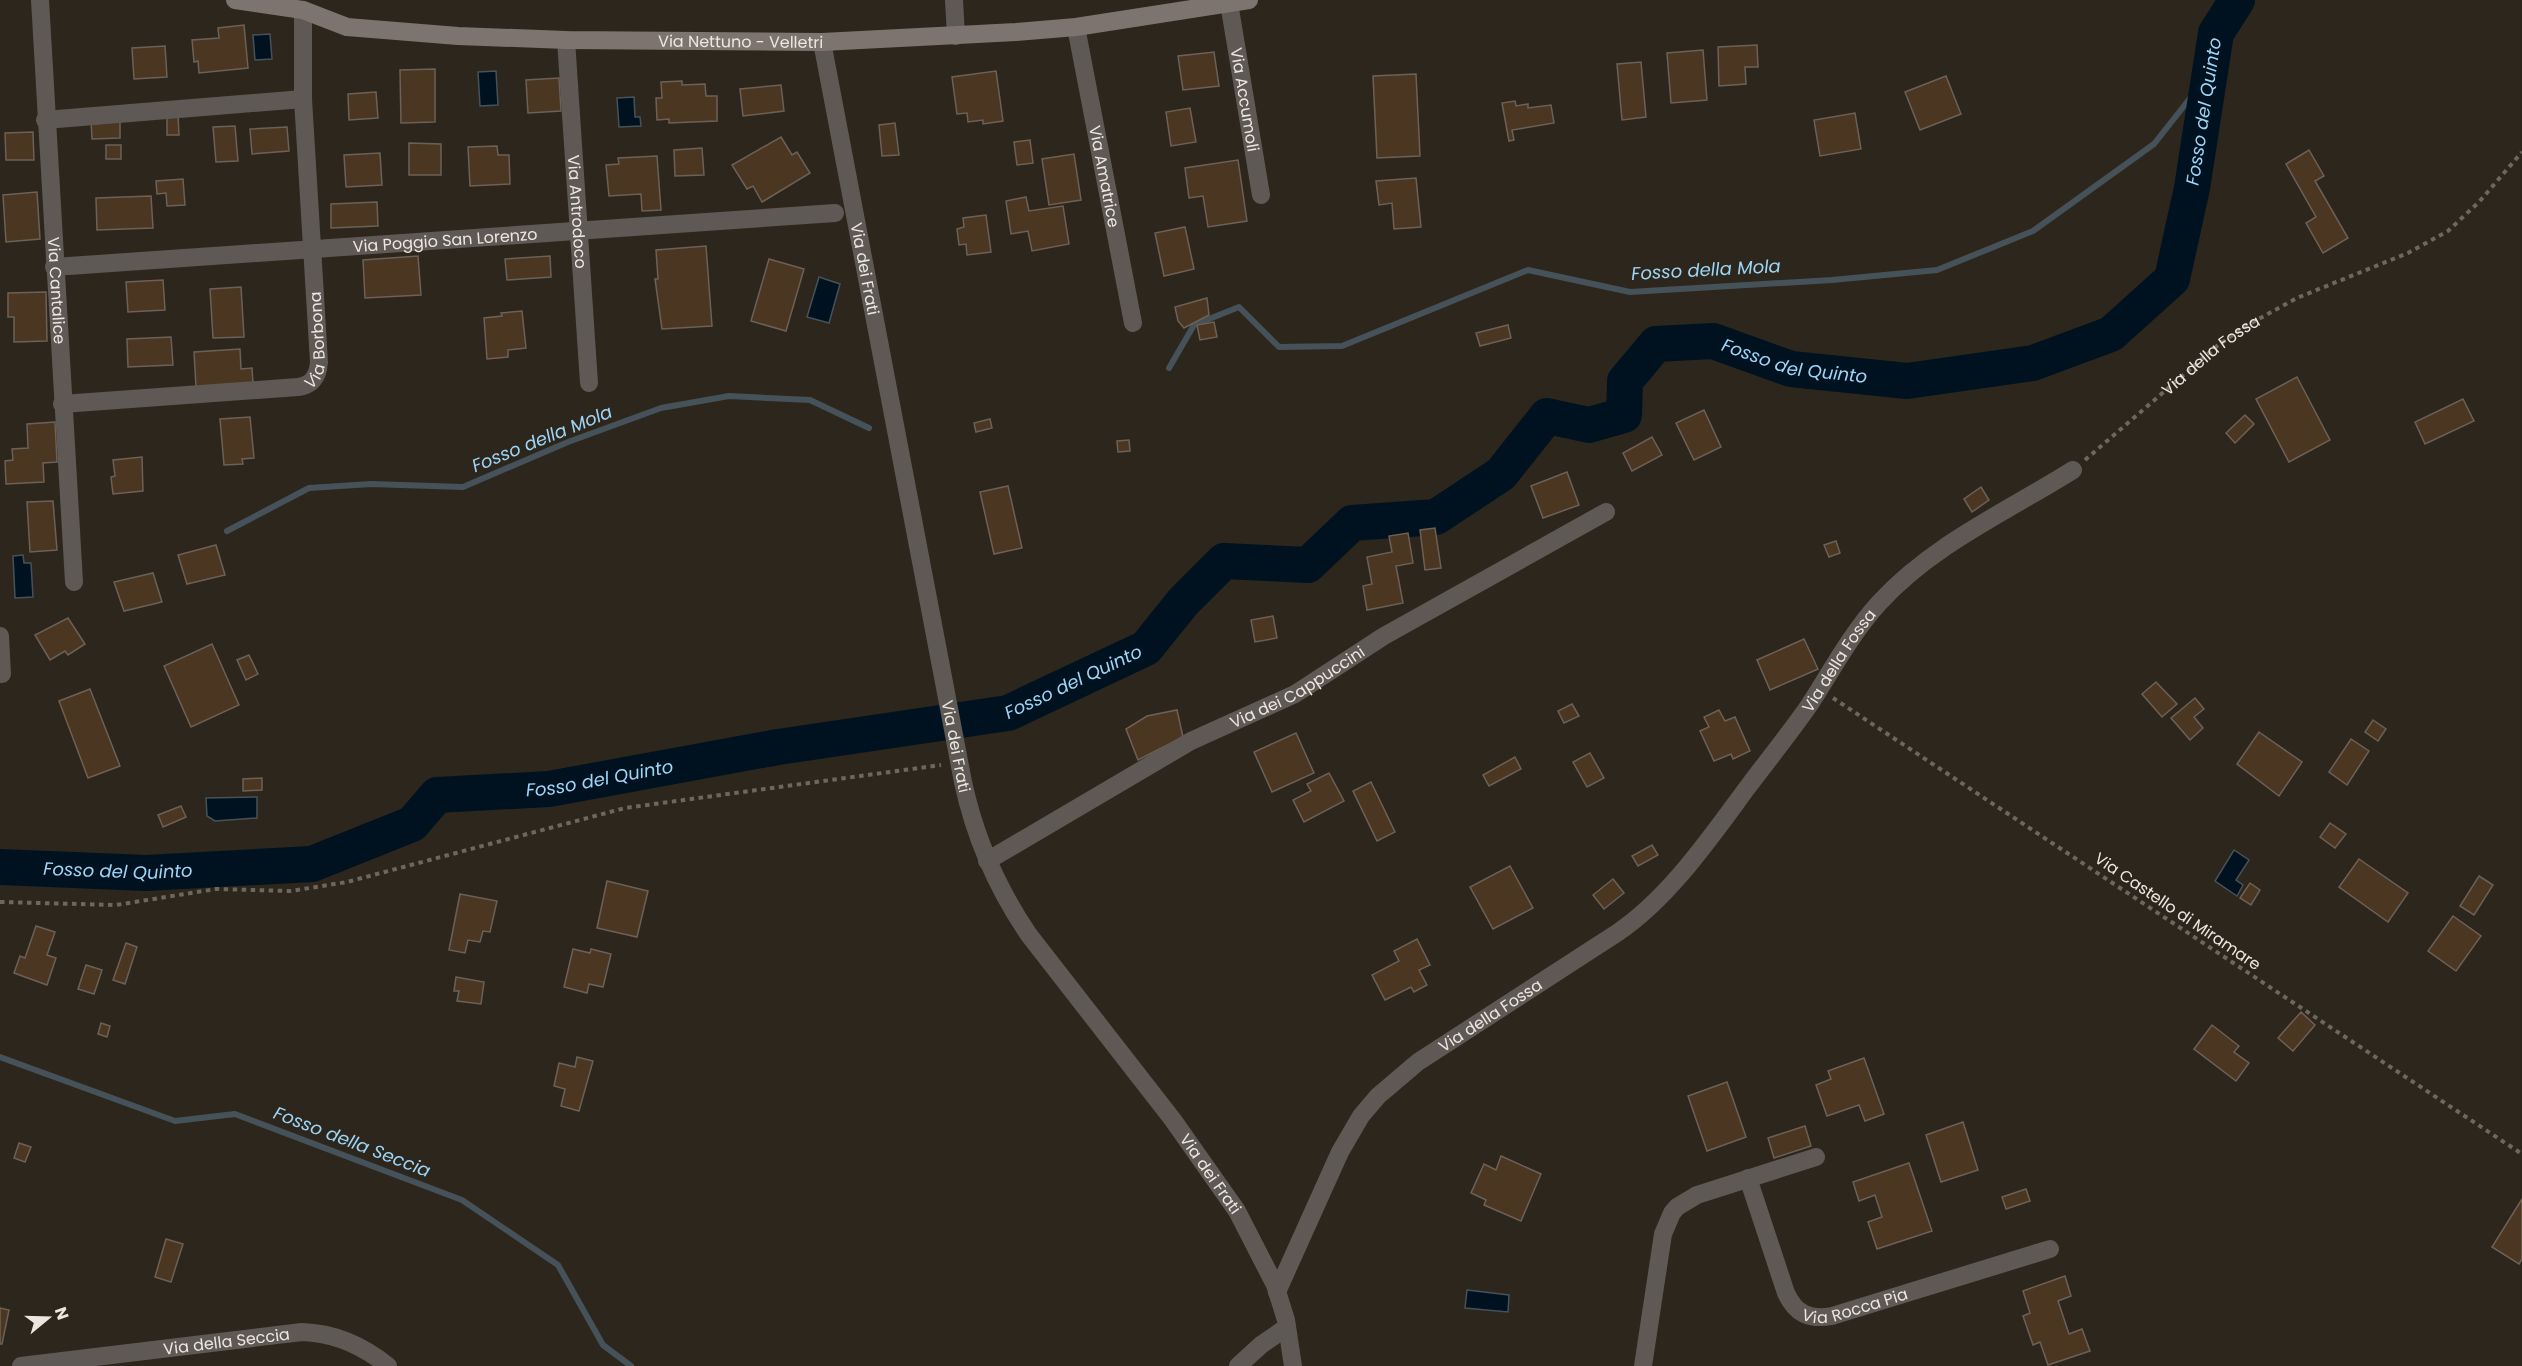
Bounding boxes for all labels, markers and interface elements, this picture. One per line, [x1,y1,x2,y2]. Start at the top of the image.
street label: Via Nettuno - Velletri [658,30,823,54]
water label: Fosso del Quinto [2180,36,2227,187]
street label: Via Accumoli [1225,46,1265,153]
street label: Via Amatrice [1083,123,1125,229]
street label: Via Antrodoco [562,154,592,269]
street label: Via dei Frati [845,221,885,317]
street label: Via Poggio San Lorenzo [352,223,538,258]
street label: Via Cantalice [42,236,71,345]
water label: Fosso della Mola [1631,253,1781,286]
street label: Via Borbona [299,291,331,394]
street label: Via della Fossa [2157,310,2264,401]
water label: Fosso del Quinto [1719,332,1868,389]
water label: Fosso della Mola [468,399,616,478]
street label: Via della Fossa [1797,604,1881,717]
water label: Fosso del Quinto [1000,639,1146,725]
street label: Via dei Cappuccini [1226,641,1369,734]
street label: Via dei Frati [936,698,976,795]
water label: Fosso del Quinto [525,753,675,802]
street label: Via Castello di Miramare [2090,847,2266,976]
water label: Fosso del Quinto [43,856,193,885]
street label: Via della Fossa [1434,973,1547,1058]
water label: Fosso della Seccia [270,1100,434,1183]
street label: Via dei Frati [1174,1129,1247,1219]
street label: Via Rocca Pia [1799,1282,1911,1329]
north arrow [18,1288,78,1348]
text: N [49,1304,75,1323]
street label: Via della Seccia [162,1323,291,1361]

